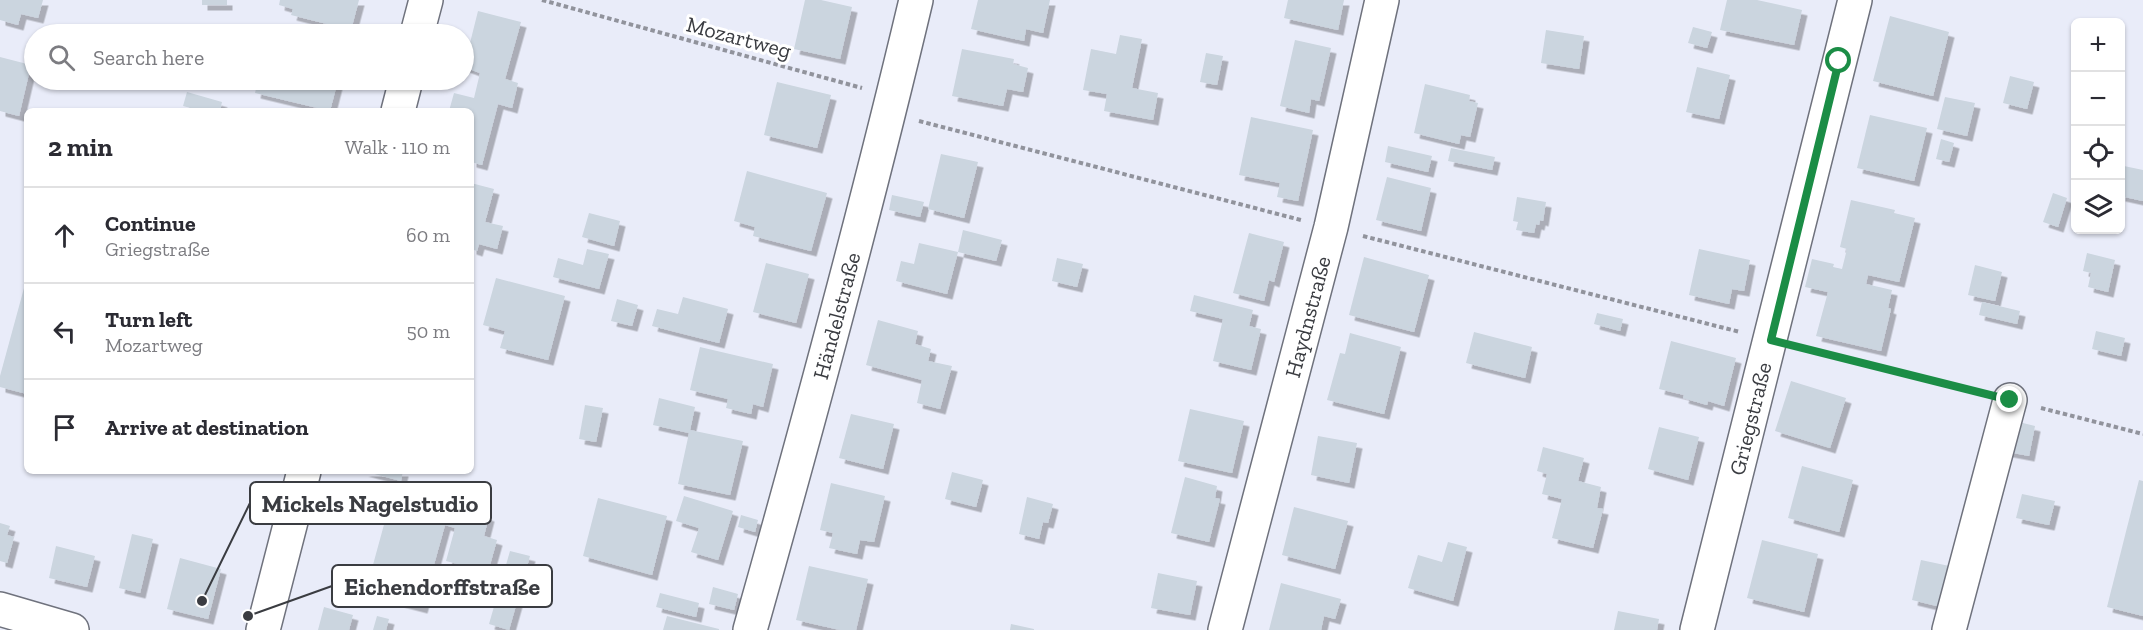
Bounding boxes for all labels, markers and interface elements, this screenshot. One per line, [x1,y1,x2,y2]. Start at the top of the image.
street label: Mozartweg [683,11,794,64]
map controls [2071,18,2125,234]
button: + [2071,18,2125,72]
search box [24,24,474,90]
icon: search [45,41,78,74]
text: Search here [93,44,204,71]
route start [1825,47,1851,73]
button: − [2071,72,2125,126]
button: locate [2071,126,2125,180]
text: 2 min [48,131,113,163]
text: Walk · 110 m [345,135,450,159]
button: layers [2071,180,2125,234]
text: Continue [105,210,196,237]
icon: ahead [48,219,81,252]
text: 60 m [406,223,450,247]
text: Griegstraße [105,237,210,261]
street label: Händelstraße [807,249,867,382]
street label: Haydnstraße [1279,253,1337,380]
text: Turn left [105,306,192,333]
icon: left [48,315,81,348]
text: 50 m [406,319,450,343]
text: Mozartweg [105,333,203,357]
street label: Griegstraße [1723,359,1778,478]
route end [1996,386,2022,412]
icon: arrive [48,411,81,444]
text: Arrive at destination [105,414,308,441]
callout: Mickels Nagelstudio [250,482,491,524]
text: Mickels Nagelstudio [262,489,479,518]
callout: Eichendorffstraße [332,565,552,607]
text: Eichendorffstraße [344,572,540,601]

